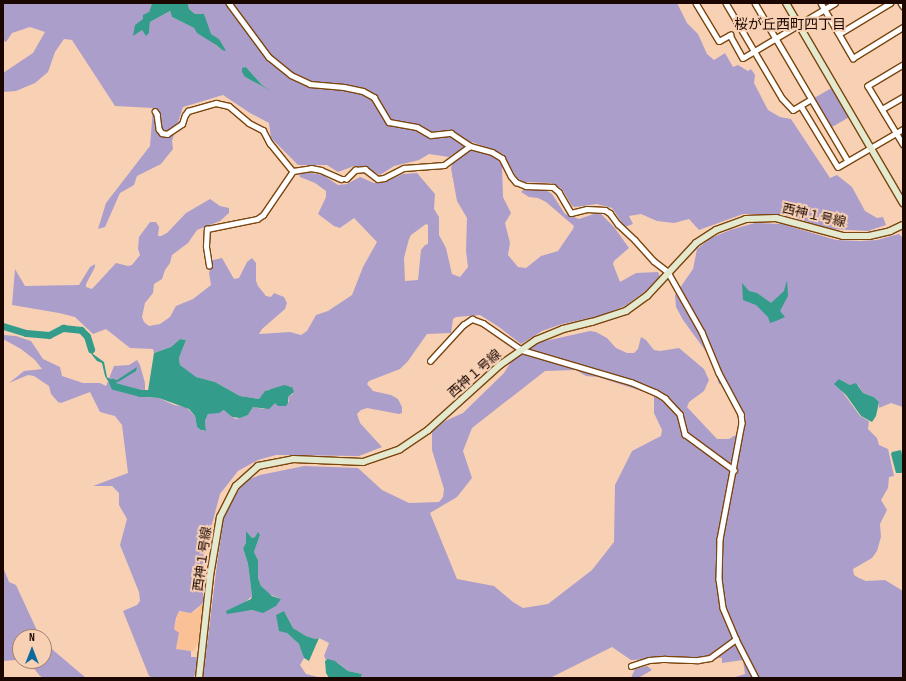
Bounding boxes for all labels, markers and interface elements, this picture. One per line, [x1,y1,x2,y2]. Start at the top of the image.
district label: 桜が丘西町四丁目 [734,17,846,33]
street label: 西神１号線 [781,201,847,231]
street label: 西神１号線 [445,347,505,401]
street label: 西神１号線 [191,526,215,592]
north arrow [12,629,52,669]
text: N [29,631,35,644]

